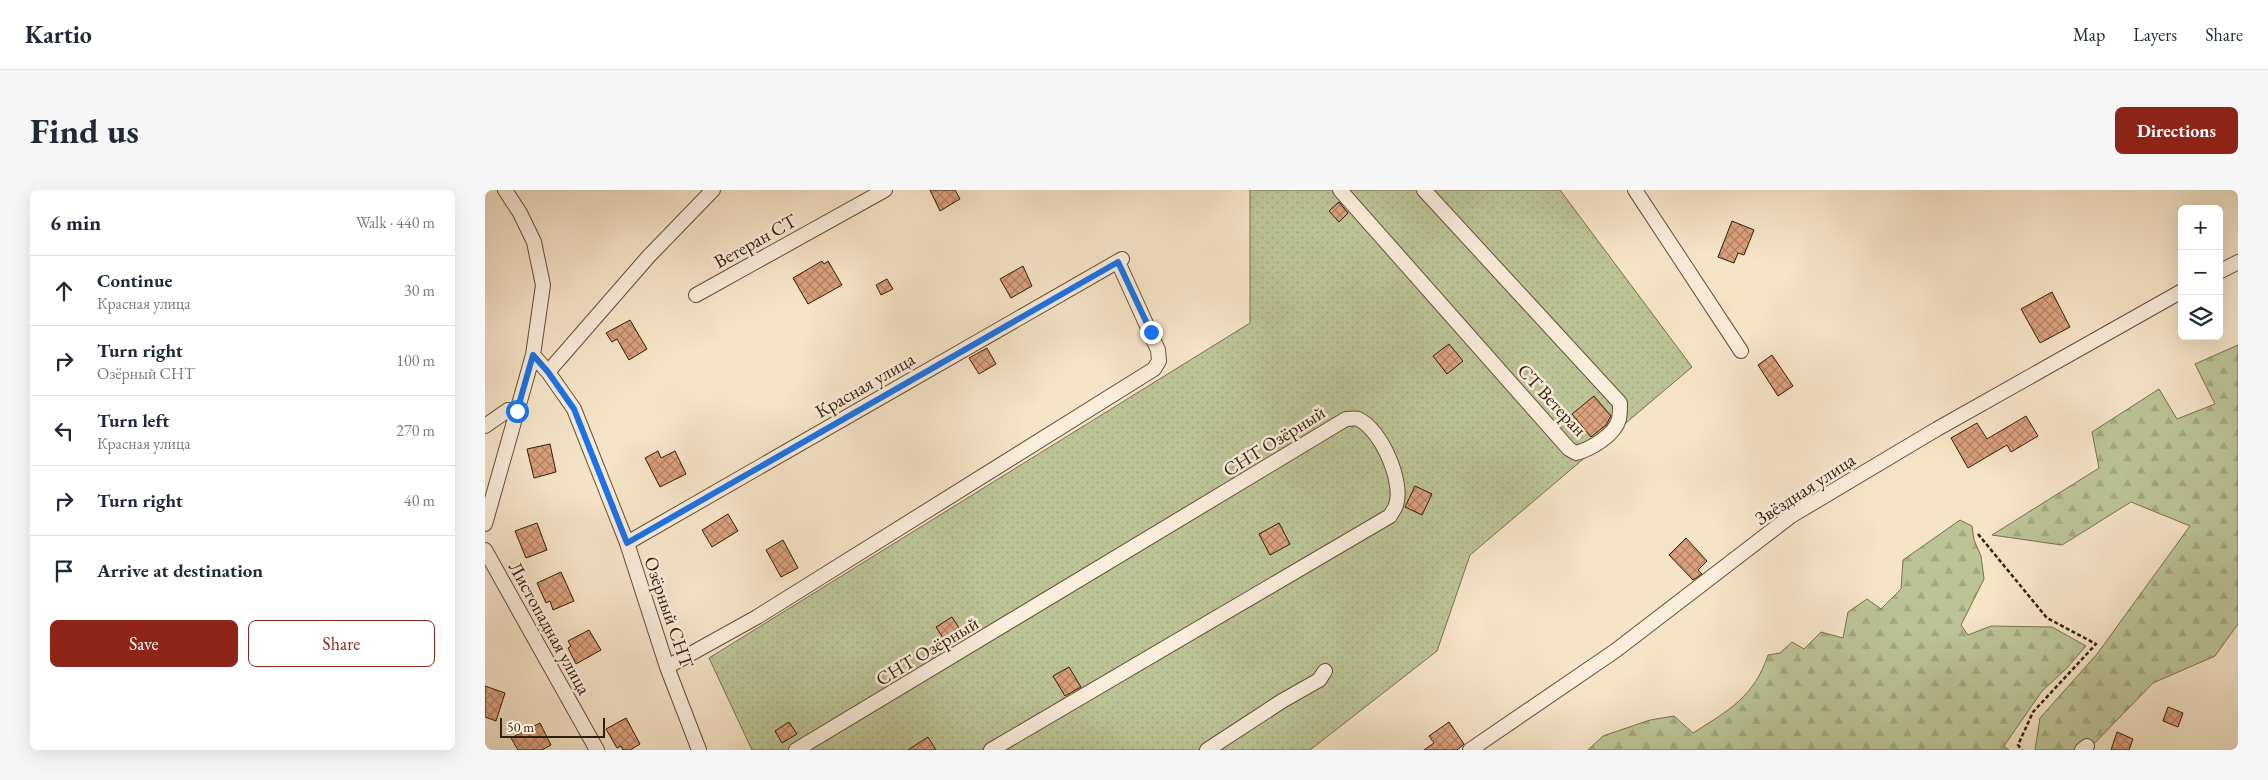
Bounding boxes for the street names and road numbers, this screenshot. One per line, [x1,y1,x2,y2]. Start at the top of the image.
street label: Ветеран СТ [709,208,801,274]
street label: Красная улица [811,346,920,424]
street label: СТ Ветеран [1512,358,1592,442]
street label: СНТ Озёрный [1218,400,1330,482]
street label: Звёздная улица [1750,447,1860,531]
street label: Озёрный СНТ [638,553,700,671]
street label: Листопадная улица [503,557,597,699]
street label: СНТ Озёрный [871,610,983,692]

